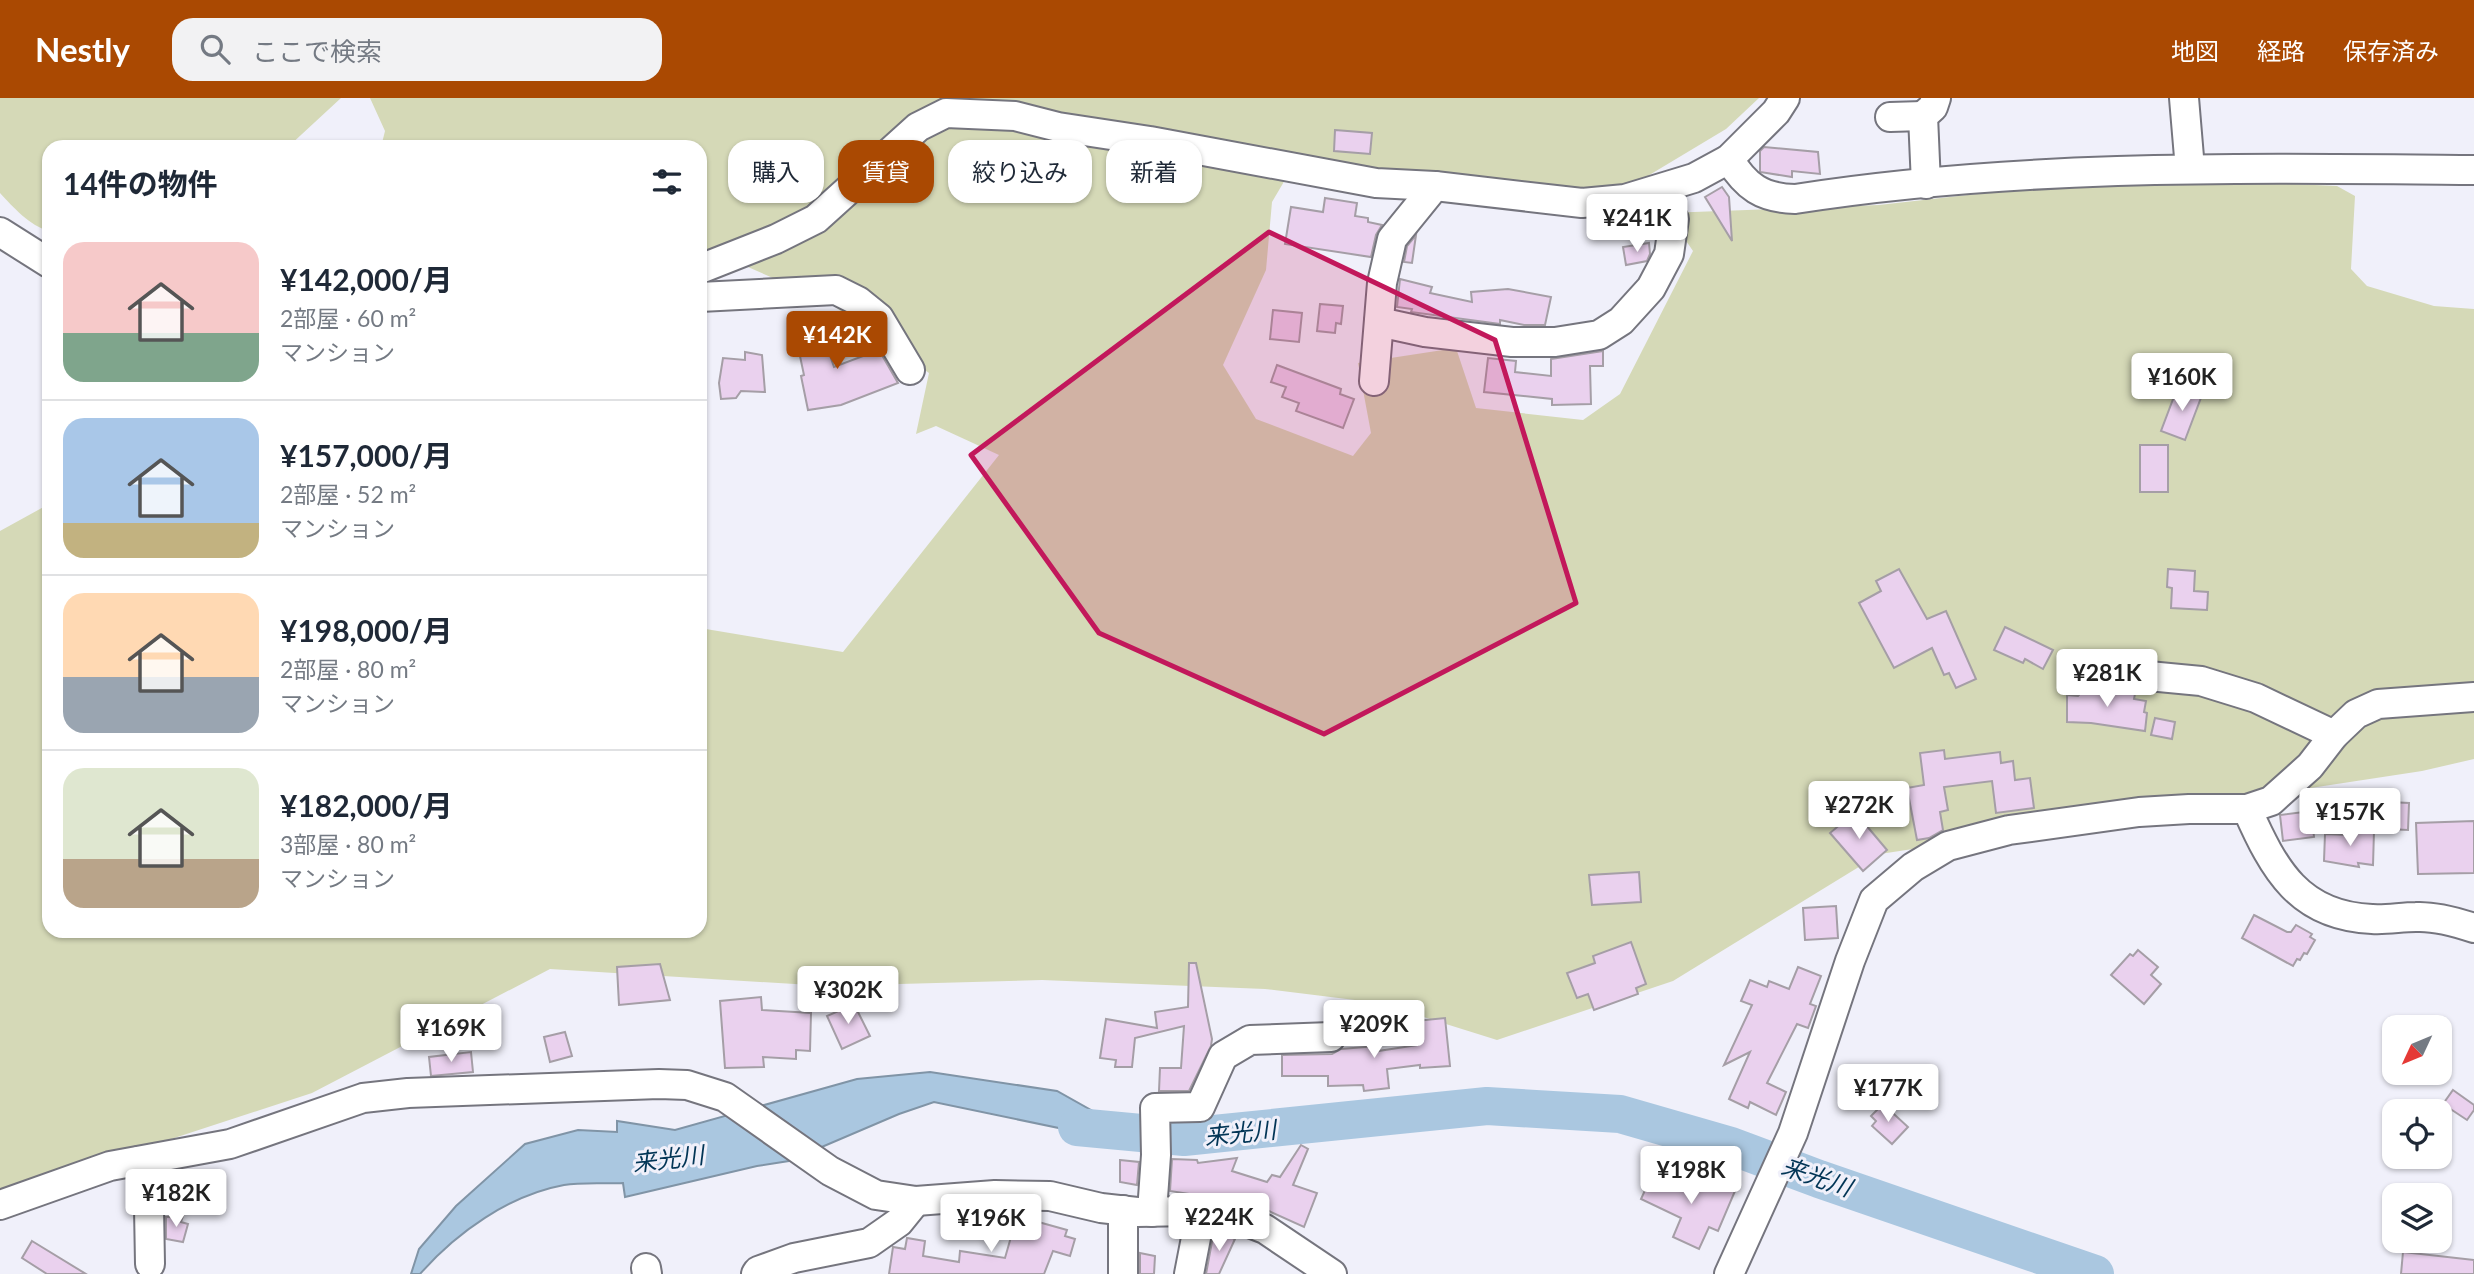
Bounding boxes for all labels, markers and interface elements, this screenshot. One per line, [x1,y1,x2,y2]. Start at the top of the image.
search box [172,18,662,81]
text: Nestly [35,29,130,69]
icon: search [196,30,234,68]
text: ここで検索 [252,35,382,67]
text: 地図 [2171,36,2219,65]
text: 経路 [2257,36,2305,65]
text: 保存済み [2343,36,2439,65]
chip: 購入 [728,140,824,203]
chip: 賃貸 [838,140,934,203]
chip: 絞り込み [948,140,1092,203]
chip: 新着 [1106,140,1202,203]
icon: filters [648,163,686,201]
text: 14件の物件 [63,165,218,201]
pin: ¥241K [1588,194,1686,254]
text: ¥241K [1602,203,1672,231]
text: ¥142,000/月 [280,261,453,297]
icon: home [119,270,203,354]
text: 2部屋 · 60 m² [280,304,416,332]
pin: ¥142K [788,312,886,371]
text: ¥142K [802,320,872,348]
text: マンション [280,338,395,366]
pin: ¥160K [2133,354,2231,413]
text: ¥160K [2147,362,2217,390]
text: ¥157,000/月 [280,437,453,473]
icon: home [119,446,203,530]
text: 2部屋 · 52 m² [280,480,416,508]
text: マンション [280,514,395,542]
text: ¥198,000/月 [280,612,453,648]
icon: home [119,621,203,705]
pin: ¥281K [2058,650,2156,709]
text: 2部屋 · 80 m² [280,655,416,683]
text: ¥281K [2072,658,2142,686]
text: マンション [280,689,395,717]
pin: ¥272K [1810,782,1908,841]
text: ¥182,000/月 [280,787,453,823]
pin: ¥157K [2301,788,2399,848]
text: ¥272K [1824,790,1894,818]
icon: home [119,796,203,880]
text: ¥157K [2315,797,2385,825]
text: 3部屋 · 80 m² [280,830,416,858]
text: マンション [280,864,395,892]
pin: ¥302K [799,967,897,1026]
text: ¥302K [813,975,883,1003]
pin: ¥209K [1325,1000,1423,1060]
pin: ¥169K [402,1004,500,1064]
text: ¥209K [1339,1009,1409,1037]
text: ¥169K [416,1013,486,1041]
north arrow [2382,1015,2452,1085]
map controls [2382,1015,2452,1253]
pin: ¥177K [1839,1065,1937,1124]
text: ¥177K [1853,1073,1923,1101]
button: locate [2382,1099,2452,1169]
water label: 来光川 [1203,1114,1280,1150]
water label: 来光川 [631,1139,708,1177]
pin: ¥198K [1642,1146,1740,1206]
water label: 来光川 [1778,1151,1859,1202]
text: ¥198K [1656,1155,1726,1183]
pin: ¥182K [127,1170,225,1229]
text: ¥182K [141,1178,211,1206]
button: layers [2382,1183,2452,1253]
pin: ¥196K [942,1194,1040,1254]
pin: ¥224K [1170,1194,1268,1253]
text: ¥224K [1184,1202,1254,1230]
text: ¥196K [956,1203,1026,1231]

